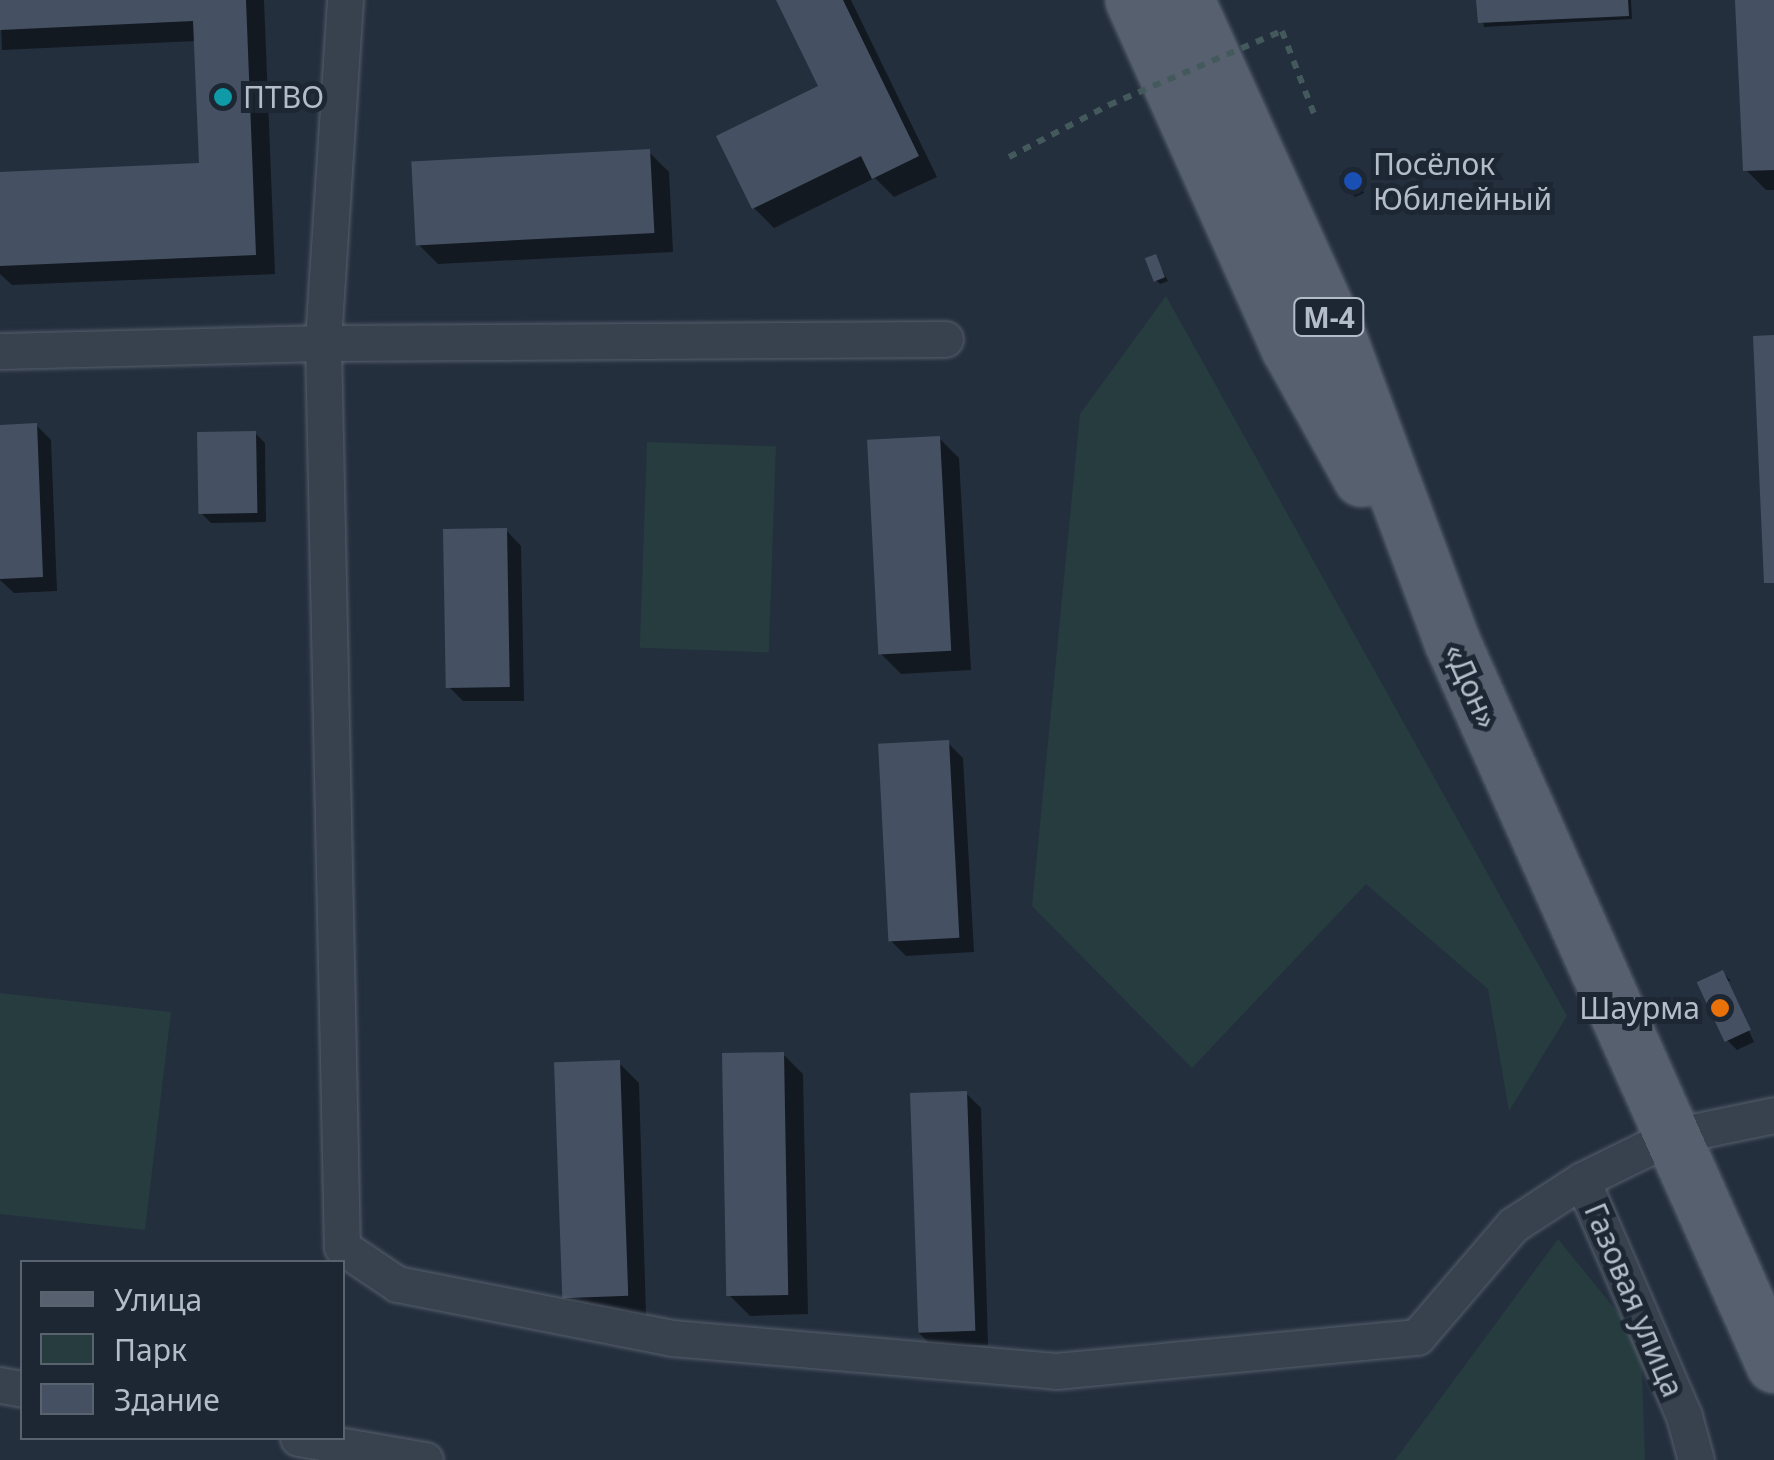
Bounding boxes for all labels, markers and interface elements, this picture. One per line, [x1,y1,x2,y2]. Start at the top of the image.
place label: ПТВО [243,79,324,115]
marker: ПТВО [212,86,234,108]
place label: Посёлок Юбилейный [1373,146,1552,216]
marker: Посёлок Юбилейный [1342,170,1364,192]
road number: М-4 [1292,294,1366,340]
street label: «Дон» [1437,638,1505,734]
place label: Шаурма [1579,990,1700,1026]
marker: Шаурма [1709,997,1731,1019]
street label: Газовая улица [1577,1198,1691,1402]
legend [20,1260,345,1440]
text: Улица [114,1279,202,1320]
text: Парк [114,1329,187,1370]
text: Здание [114,1379,220,1420]

